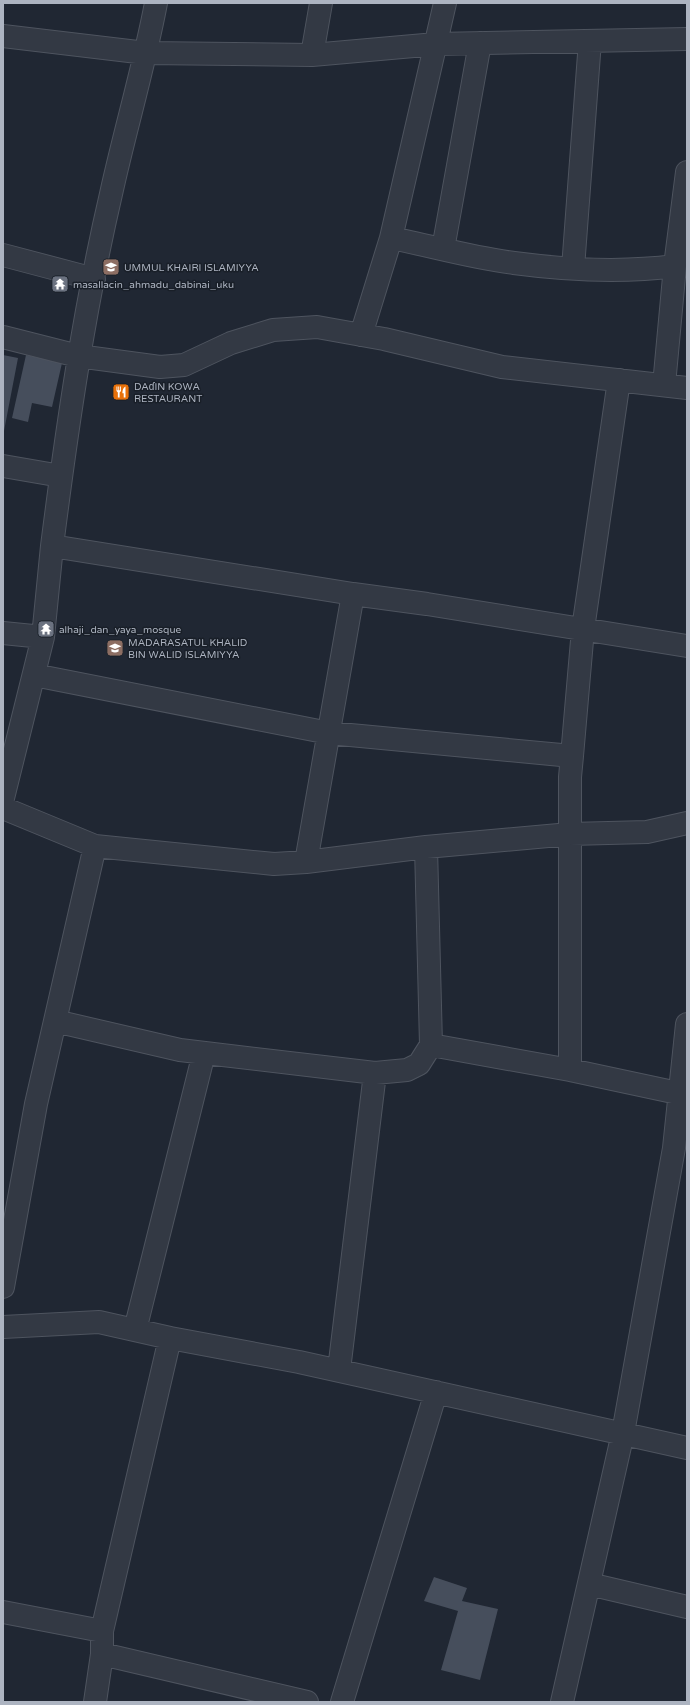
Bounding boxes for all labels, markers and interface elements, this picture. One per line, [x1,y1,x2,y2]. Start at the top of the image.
school or university icon: UMMUL KHAIRI ISLAMIYYA [101,257,121,277]
place label: UMMUL KHAIRI ISLAMIYYA [124,262,259,274]
temple icon: masallacin_ahmadu_dabinai_uku [50,274,70,294]
place label: masallacin_ahmadu_dabinai_uku [73,279,234,291]
place label: DAɗIN KOWA RESTAURANT [134,381,202,405]
restaurant icon: DAɗIN KOWA RESTAURANT [111,382,131,402]
temple icon: alhaji_dan_yaya_mosque [36,619,56,639]
place label: alhaji_dan_yaya_mosque [59,624,181,636]
place label: MADARASATUL KHALID BIN WALID ISLAMIYYA [128,637,247,661]
school or university icon: MADARASATUL KHALID BIN WALID ISLAMIYYA [105,638,125,658]

